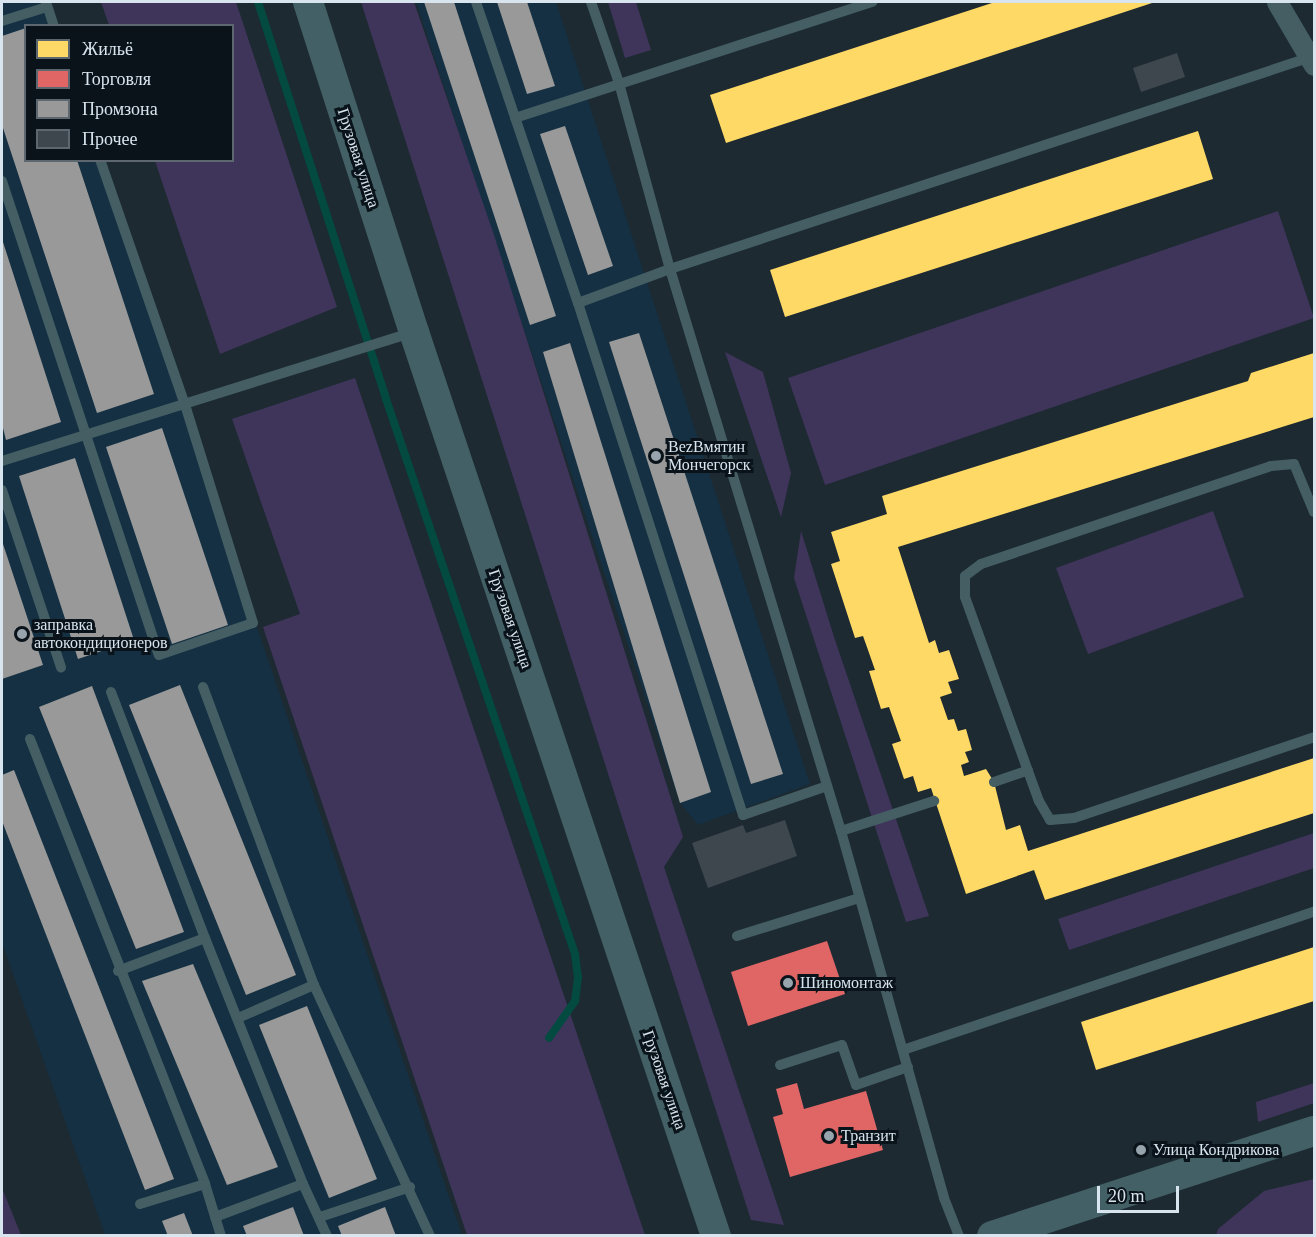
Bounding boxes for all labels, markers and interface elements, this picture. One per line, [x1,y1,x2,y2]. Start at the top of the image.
legend [24,24,234,162]
text: Жильё [82,39,133,59]
text: Торговля [82,69,151,89]
text: Промзона [82,99,158,119]
street label: Грузовая улица [333,106,383,210]
text: Прочее [82,129,138,149]
place label: BezВмятин Мончегорск [668,437,751,475]
marker: BezВмятин Мончегорск [649,449,663,463]
street label: Грузовая улица [484,567,536,671]
place label: заправка автокондиционеров [34,615,168,653]
marker: заправка автокондиционеров [15,627,29,641]
place label: Шиномонтаж [800,973,893,993]
marker: Шиномонтаж [781,976,795,990]
street label: Грузовая улица [638,1028,690,1132]
place label: Транзит [841,1126,896,1146]
marker: Транзит [822,1129,836,1143]
place label: Улица Кондрикова [1153,1140,1279,1160]
marker: Улица Кондрикова [1134,1143,1148,1157]
scale bar [1100,1174,1182,1212]
text: 20 m [1108,1186,1145,1206]

